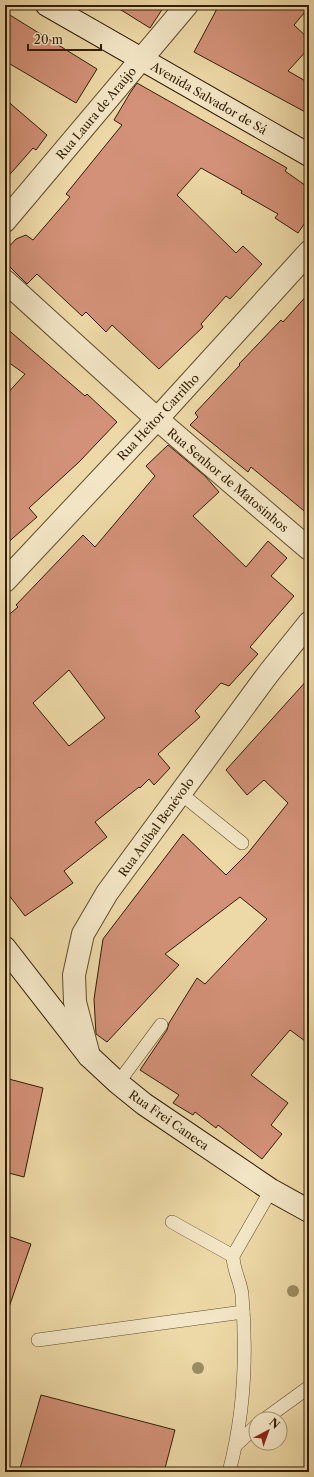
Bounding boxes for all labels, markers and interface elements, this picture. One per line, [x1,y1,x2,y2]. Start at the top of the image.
scale bar [28,26,101,52]
text: 20 m [34,32,63,47]
street label: Avenida Salvador de Sá [147,58,270,138]
street label: Rua Laura de Araújo [53,64,139,162]
street label: Rua Heitor Carrilho [114,370,202,464]
street label: Rua Senhor de Matosinhos [164,425,292,535]
street label: Rua Aníbal Benévolo [115,774,197,880]
street label: Rua Frei Caneca [126,1087,212,1154]
north arrow [248,1411,288,1451]
text: N [266,1415,283,1432]

